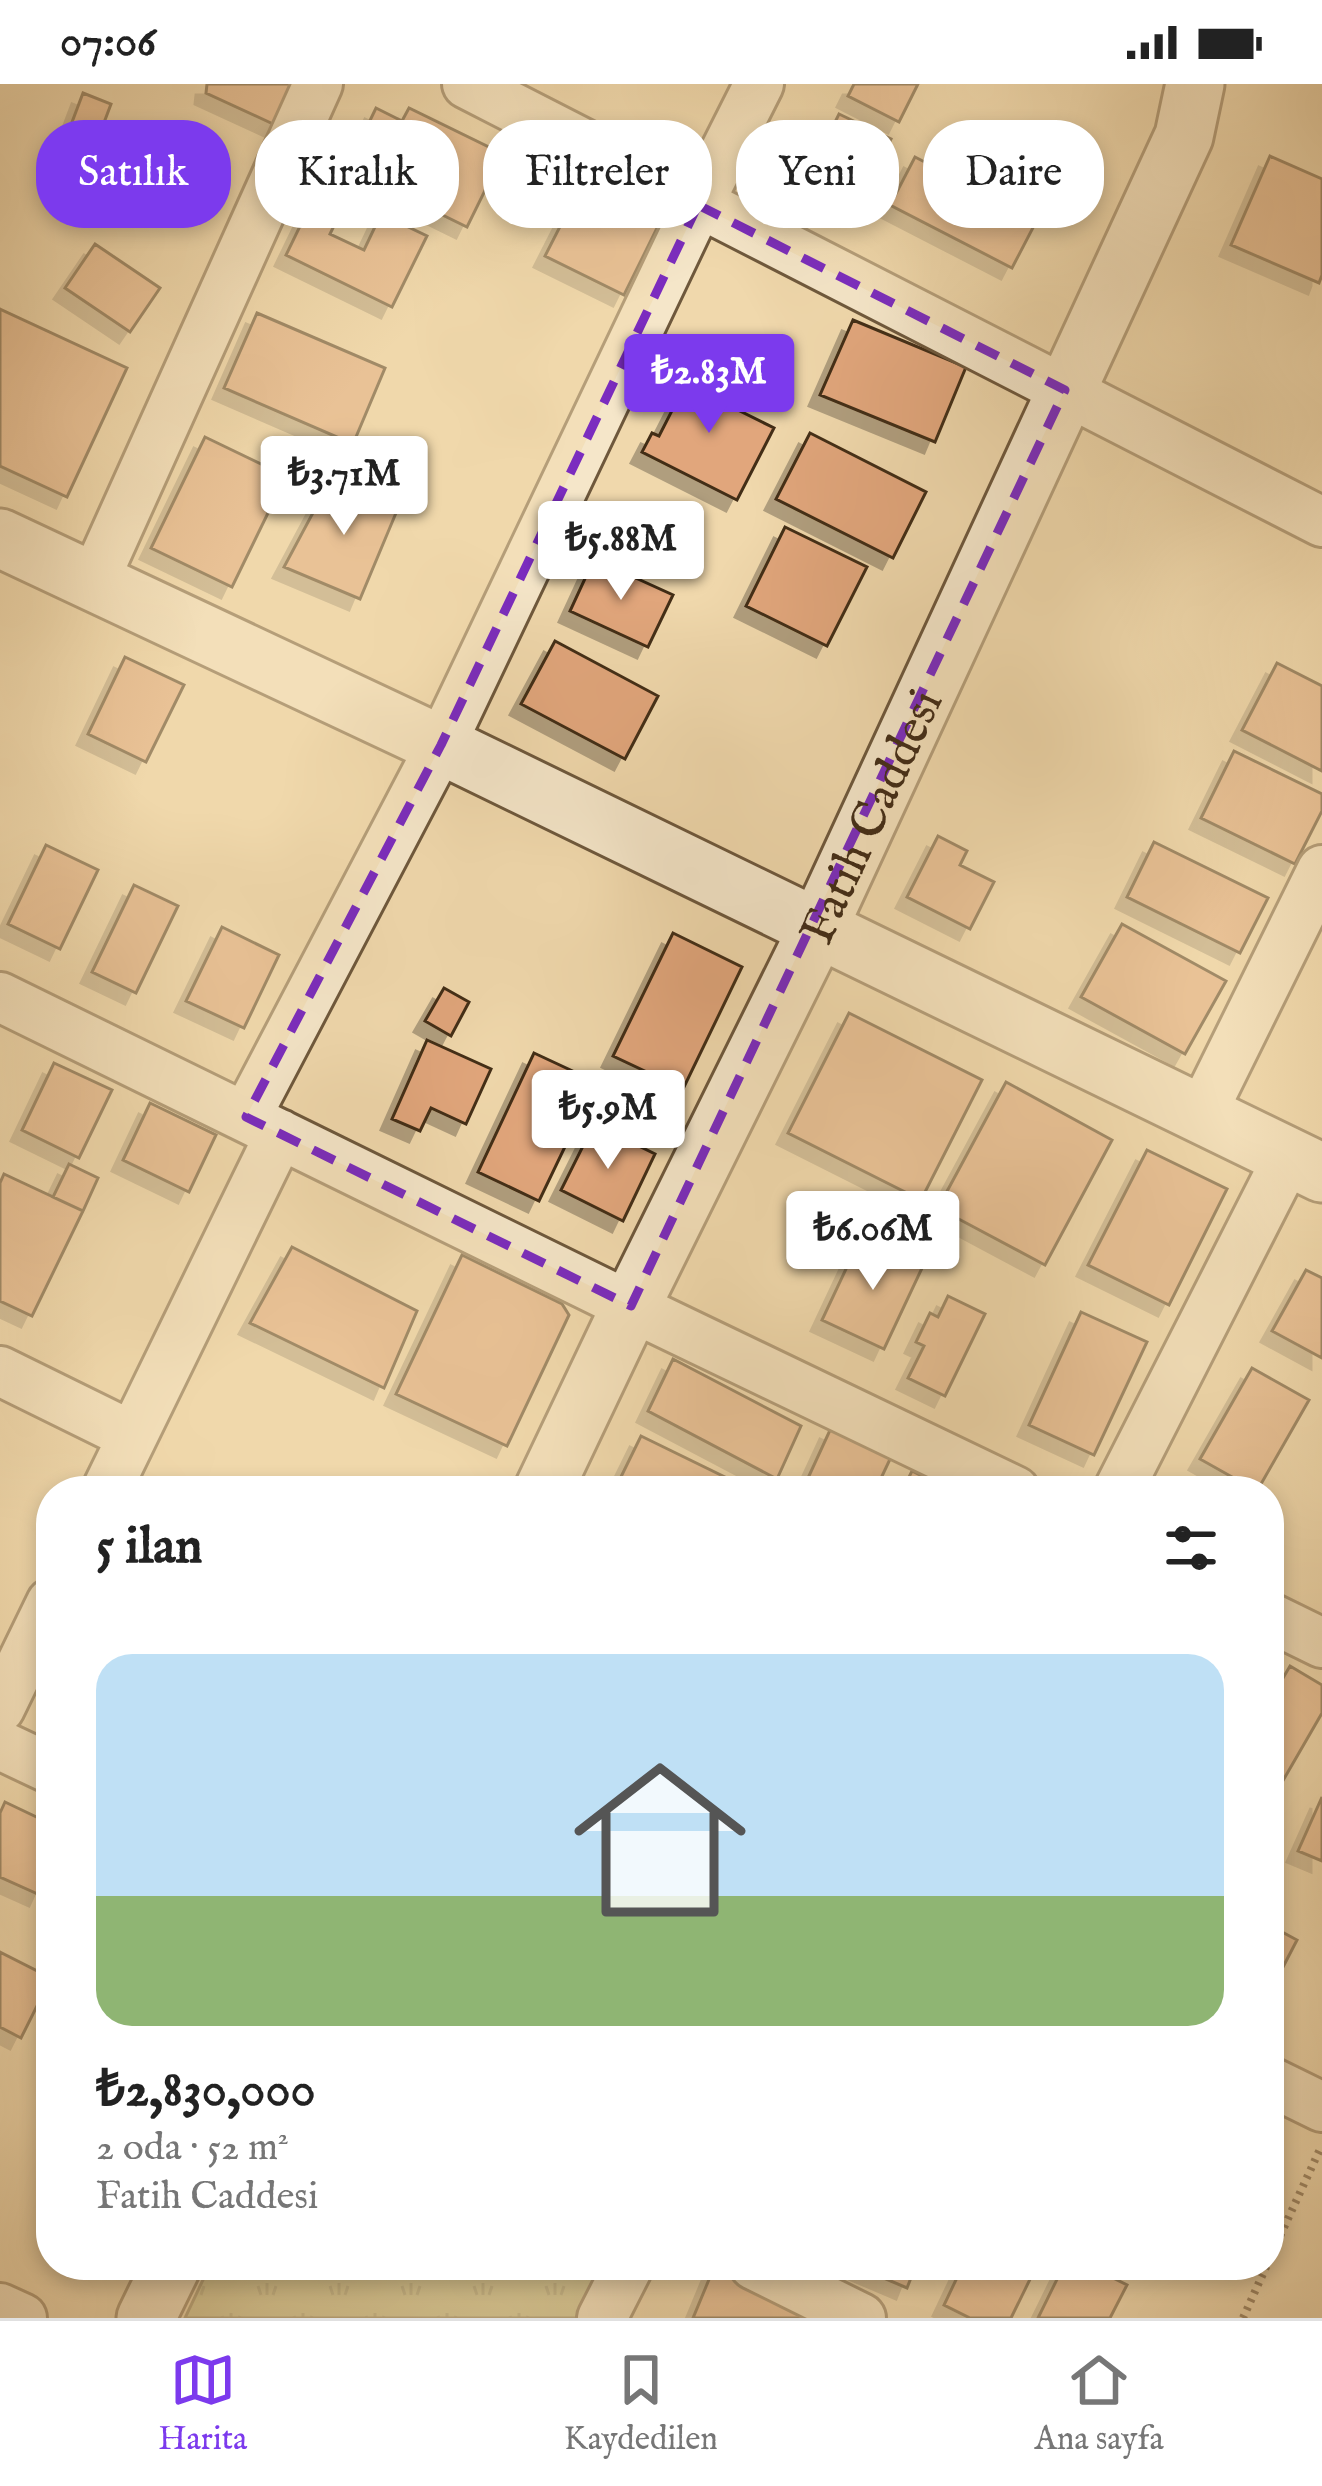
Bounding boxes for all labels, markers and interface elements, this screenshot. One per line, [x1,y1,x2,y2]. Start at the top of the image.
text: 07:06 [60,14,156,71]
chip: Satılık [36,120,231,228]
chip: Kiralık [255,120,459,228]
chip: Filtreler [483,120,712,228]
chip: Yeni [736,120,899,228]
chip: Daire [923,120,1104,228]
pin: ₺2.83M [611,334,807,436]
text: ₺2.83M [651,348,767,397]
pin: ₺3.71M [246,436,442,538]
text: ₺3.71M [288,450,400,499]
pin: ₺5.88M [523,501,719,603]
text: ₺5.88M [565,515,677,564]
street label: Fatih Caddesi [789,681,958,955]
pin: ₺5.9M [524,1070,692,1172]
text: ₺5.9M [559,1084,657,1133]
pin: ₺6.06M [775,1191,971,1293]
text: ₺6.06M [813,1205,933,1254]
icon: filters [1158,1515,1224,1581]
text: 5 ilan [96,1516,202,1581]
icon: home [552,1732,768,1948]
text: ₺2,830,000 [96,2059,316,2124]
text: 2 oda · 52 m² [96,2124,289,2173]
text: Fatih Caddesi [96,2173,319,2222]
tab: Harita [158,2347,247,2461]
tab: Kaydedilen [564,2347,718,2461]
tab: Ana sayfa [1034,2347,1164,2461]

